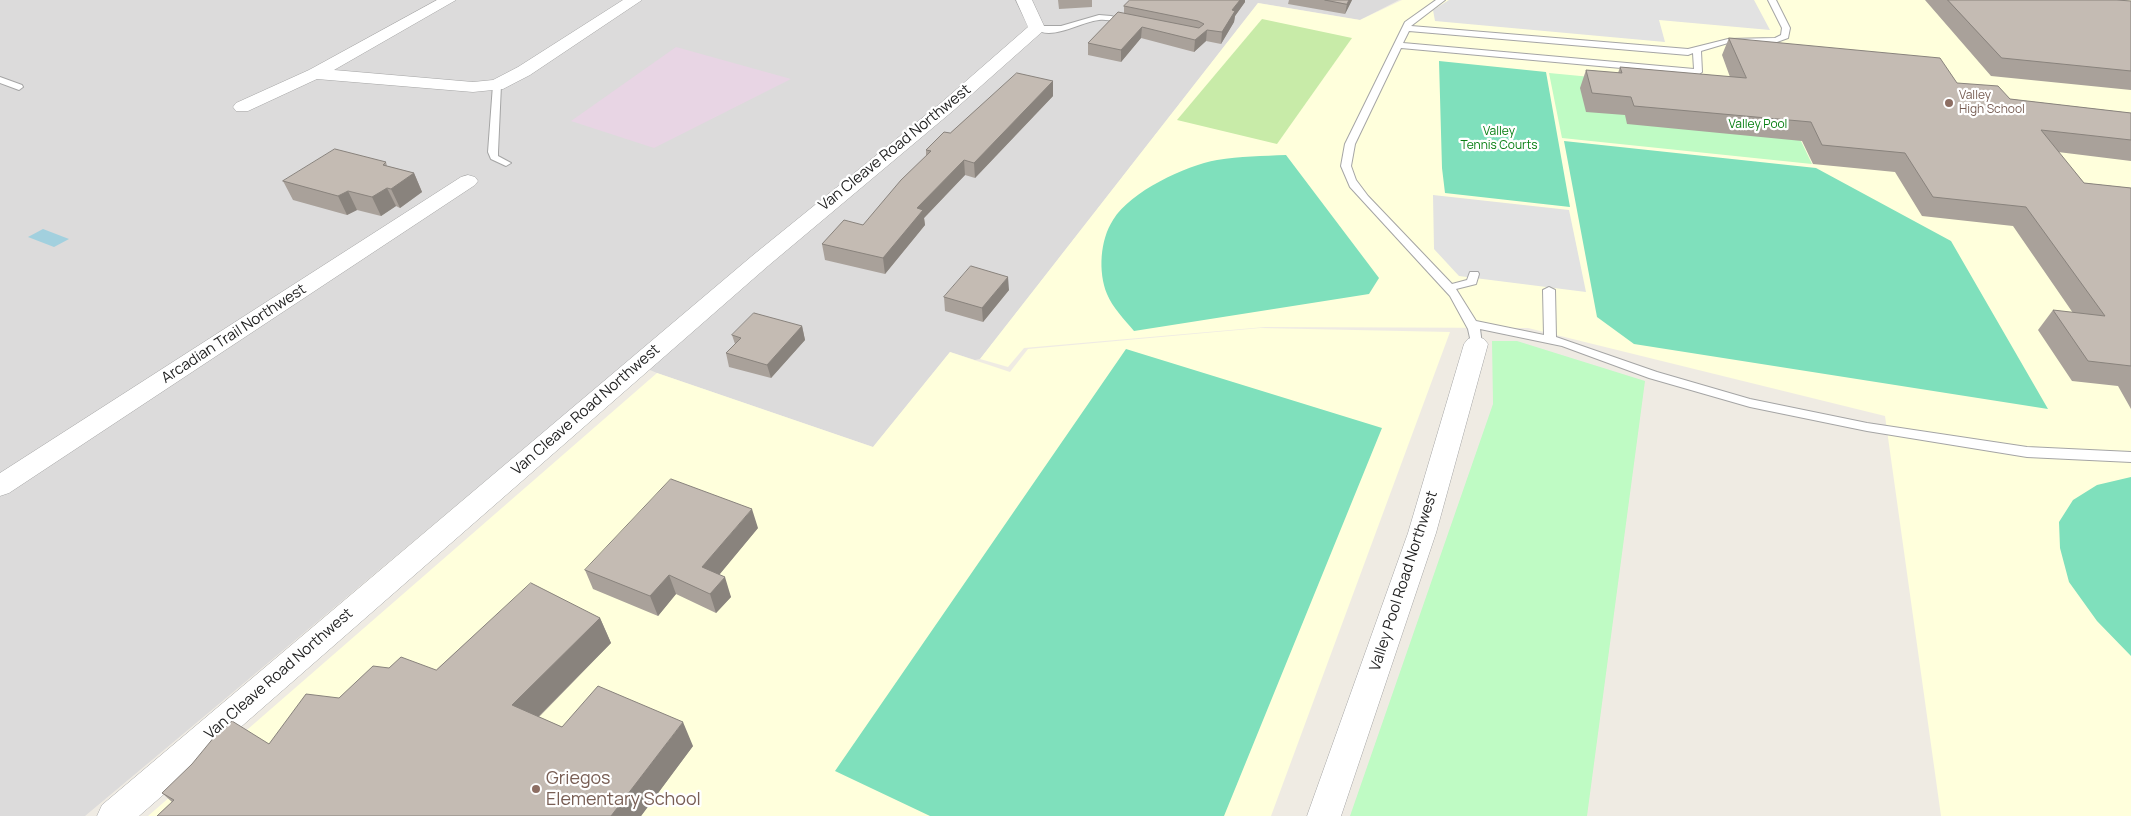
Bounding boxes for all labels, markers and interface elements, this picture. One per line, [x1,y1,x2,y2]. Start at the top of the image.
street label: Van Cleave Road Northwest [815,81,975,215]
place label: Valley High School [1959,89,2025,117]
marker: Valley High School [1943,97,1955,109]
park label: Valley Pool [1729,118,1787,132]
park label: Valley Tennis Courts [1460,125,1538,153]
street label: Arcadian Trail Northwest [158,280,310,388]
street label: Van Cleave Road Northwest [508,341,664,479]
street label: Valley Pool Road Northwest [1366,489,1442,673]
street label: Van Cleave Road Northwest [201,605,357,743]
place label: Griegos Elementary School [546,768,701,811]
marker: Griegos Elementary School [530,783,542,795]

